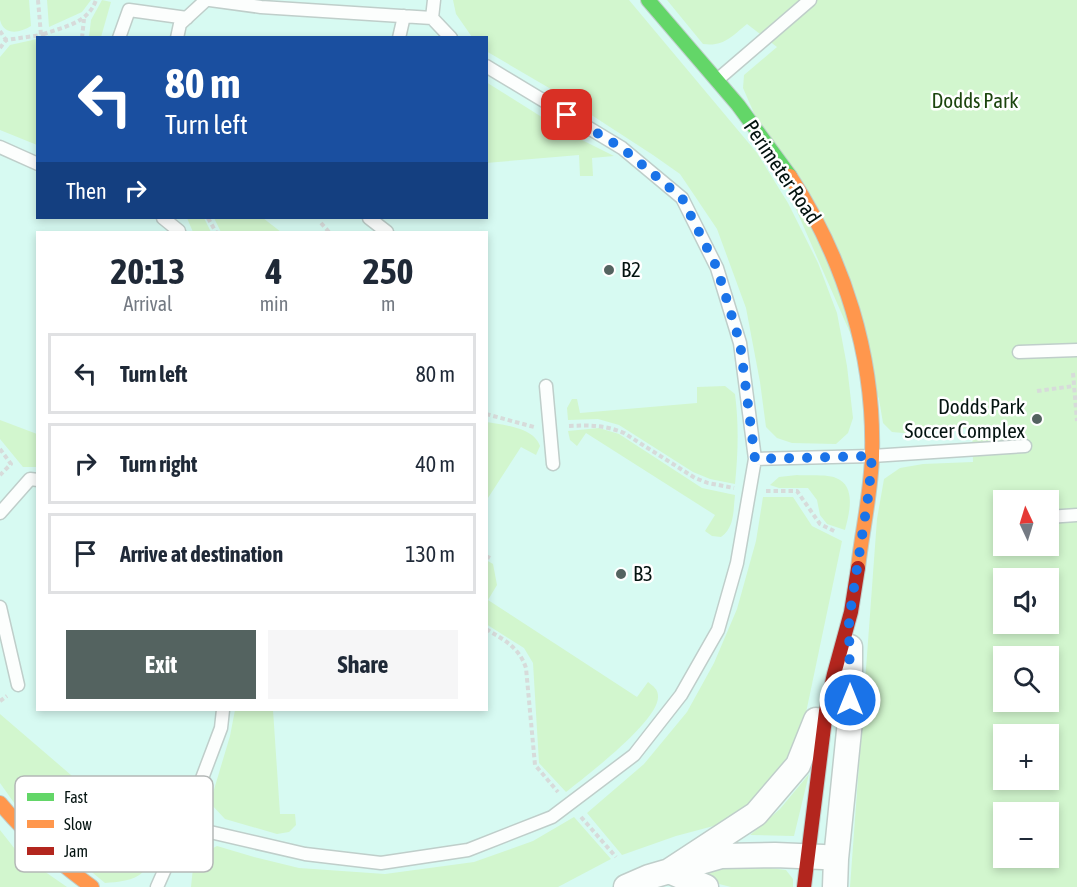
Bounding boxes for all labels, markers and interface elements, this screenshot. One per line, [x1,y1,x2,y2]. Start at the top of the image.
text: 80 m [165,59,240,107]
icon: left [66,60,144,138]
park label: Dodds Park [932,88,1018,112]
pin [541,89,592,140]
icon: arrive [550,98,583,131]
text: Turn left [165,109,248,140]
street label: Perimeter Road [739,115,826,228]
icon: right [119,174,152,207]
text: Then [66,178,107,204]
text: 20:13 [110,250,185,292]
text: 4 [266,250,282,292]
text: 250 [363,250,414,292]
place label: B2 [621,257,641,281]
marker: B2 [602,263,616,277]
text: Arrival [123,292,172,315]
text: min [260,292,288,315]
text: m [381,292,395,315]
icon: left [69,357,102,390]
text: Turn left [120,361,187,387]
text: 80 m [415,361,455,387]
place label: Dodds Park Soccer Complex [905,394,1026,442]
marker: Dodds Park Soccer Complex [1030,412,1044,426]
icon: right [69,447,102,480]
text: Turn right [120,451,197,477]
text: 40 m [415,451,455,477]
north arrow [993,490,1059,556]
map controls [993,490,1059,868]
icon: arrive [69,537,102,570]
text: Arrive at destination [120,541,283,567]
text: 130 m [405,541,455,567]
place label: B3 [633,561,653,585]
marker: B3 [614,567,628,581]
button: sound [993,568,1059,634]
button: Exit [66,630,256,699]
button: Share [268,630,458,699]
button: search [993,646,1059,712]
position arrow [818,668,882,732]
button: + [993,724,1059,790]
legend [15,776,213,872]
text: Fast [64,788,88,806]
button: − [993,802,1059,868]
text: Slow [64,815,92,833]
text: Jam [64,842,88,860]

